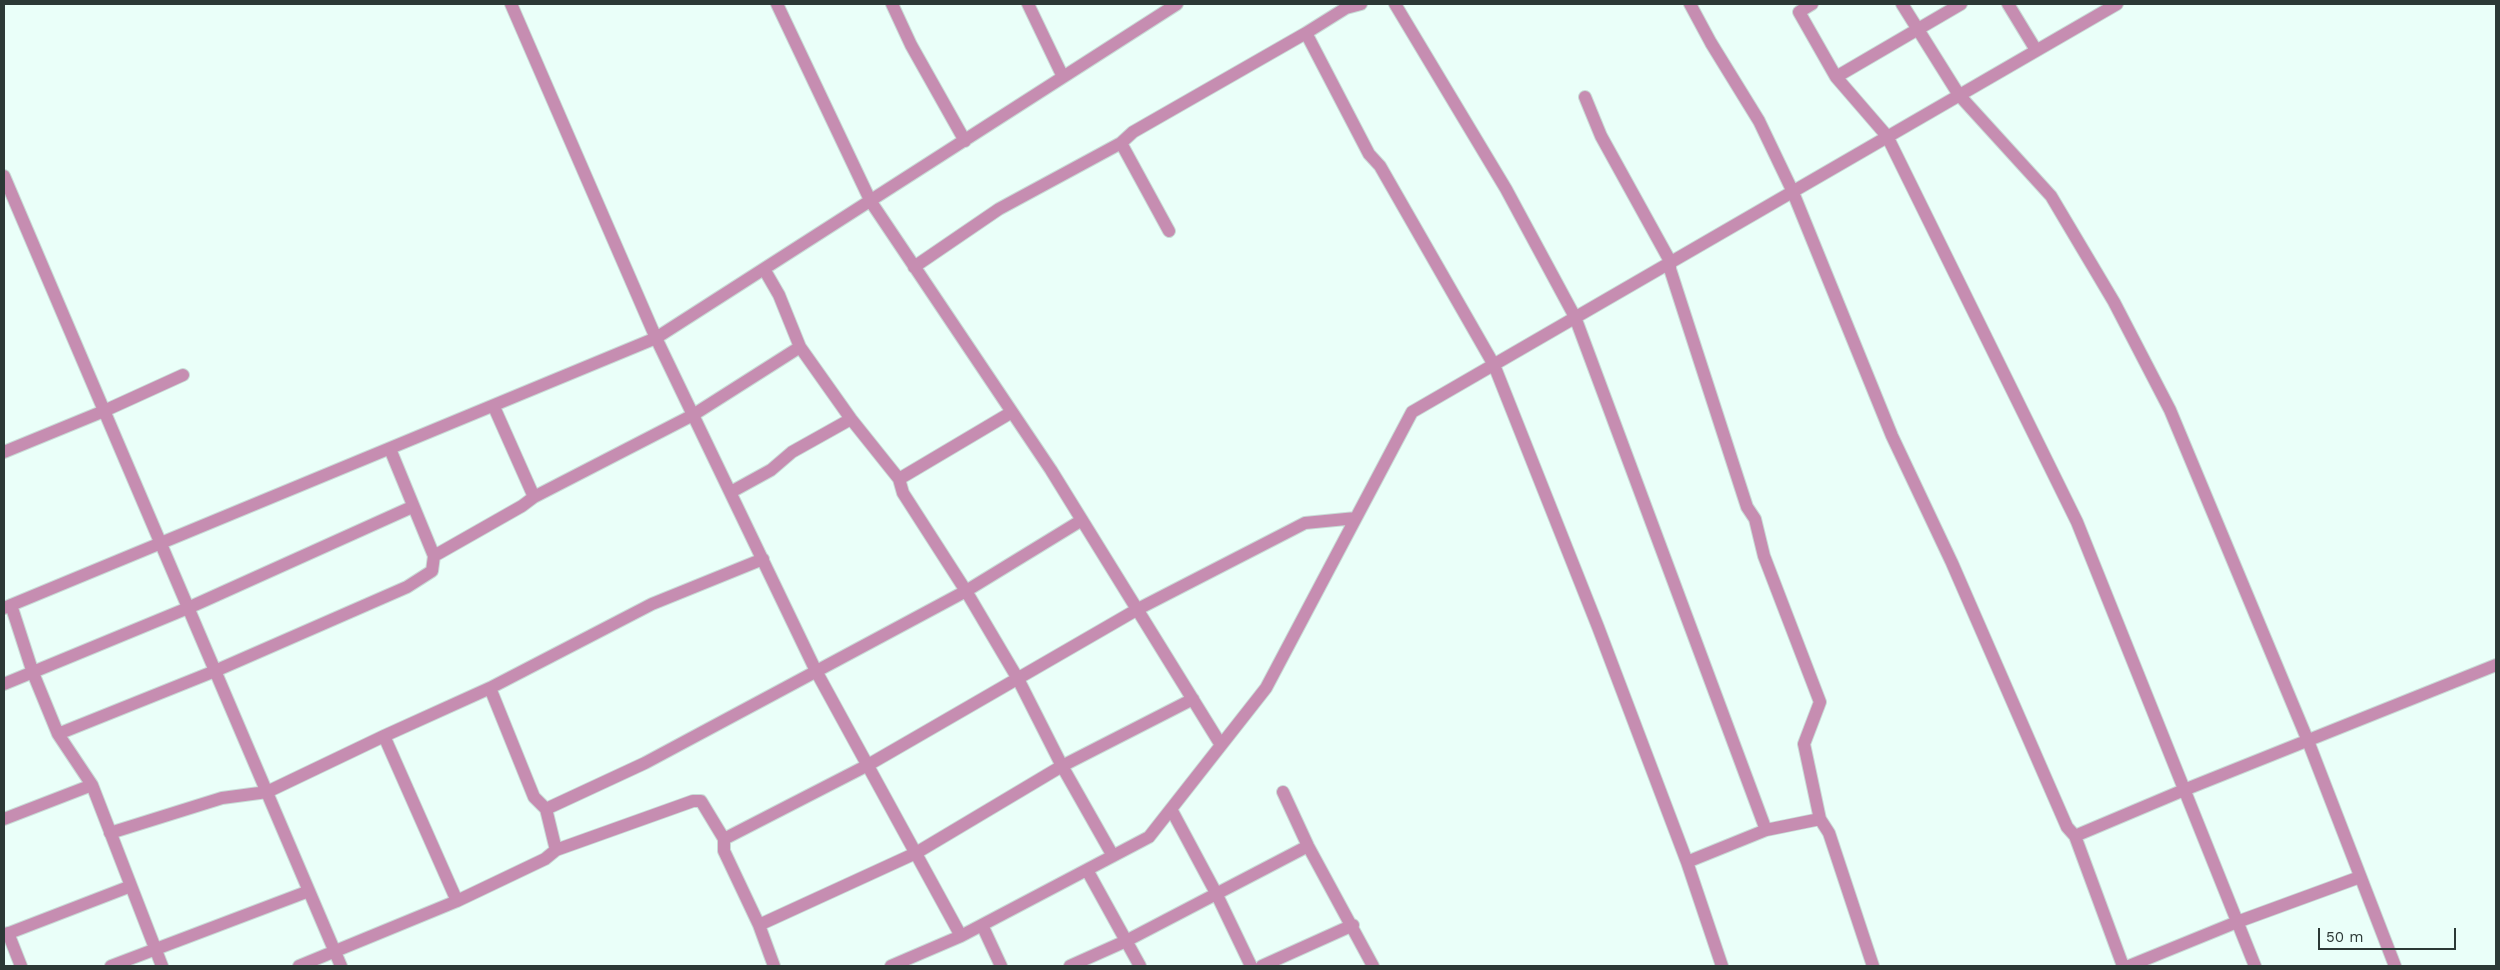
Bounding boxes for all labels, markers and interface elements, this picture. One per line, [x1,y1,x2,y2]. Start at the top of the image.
scale bar [2320,918,2458,950]
text: 50 m [2326,928,2363,946]

